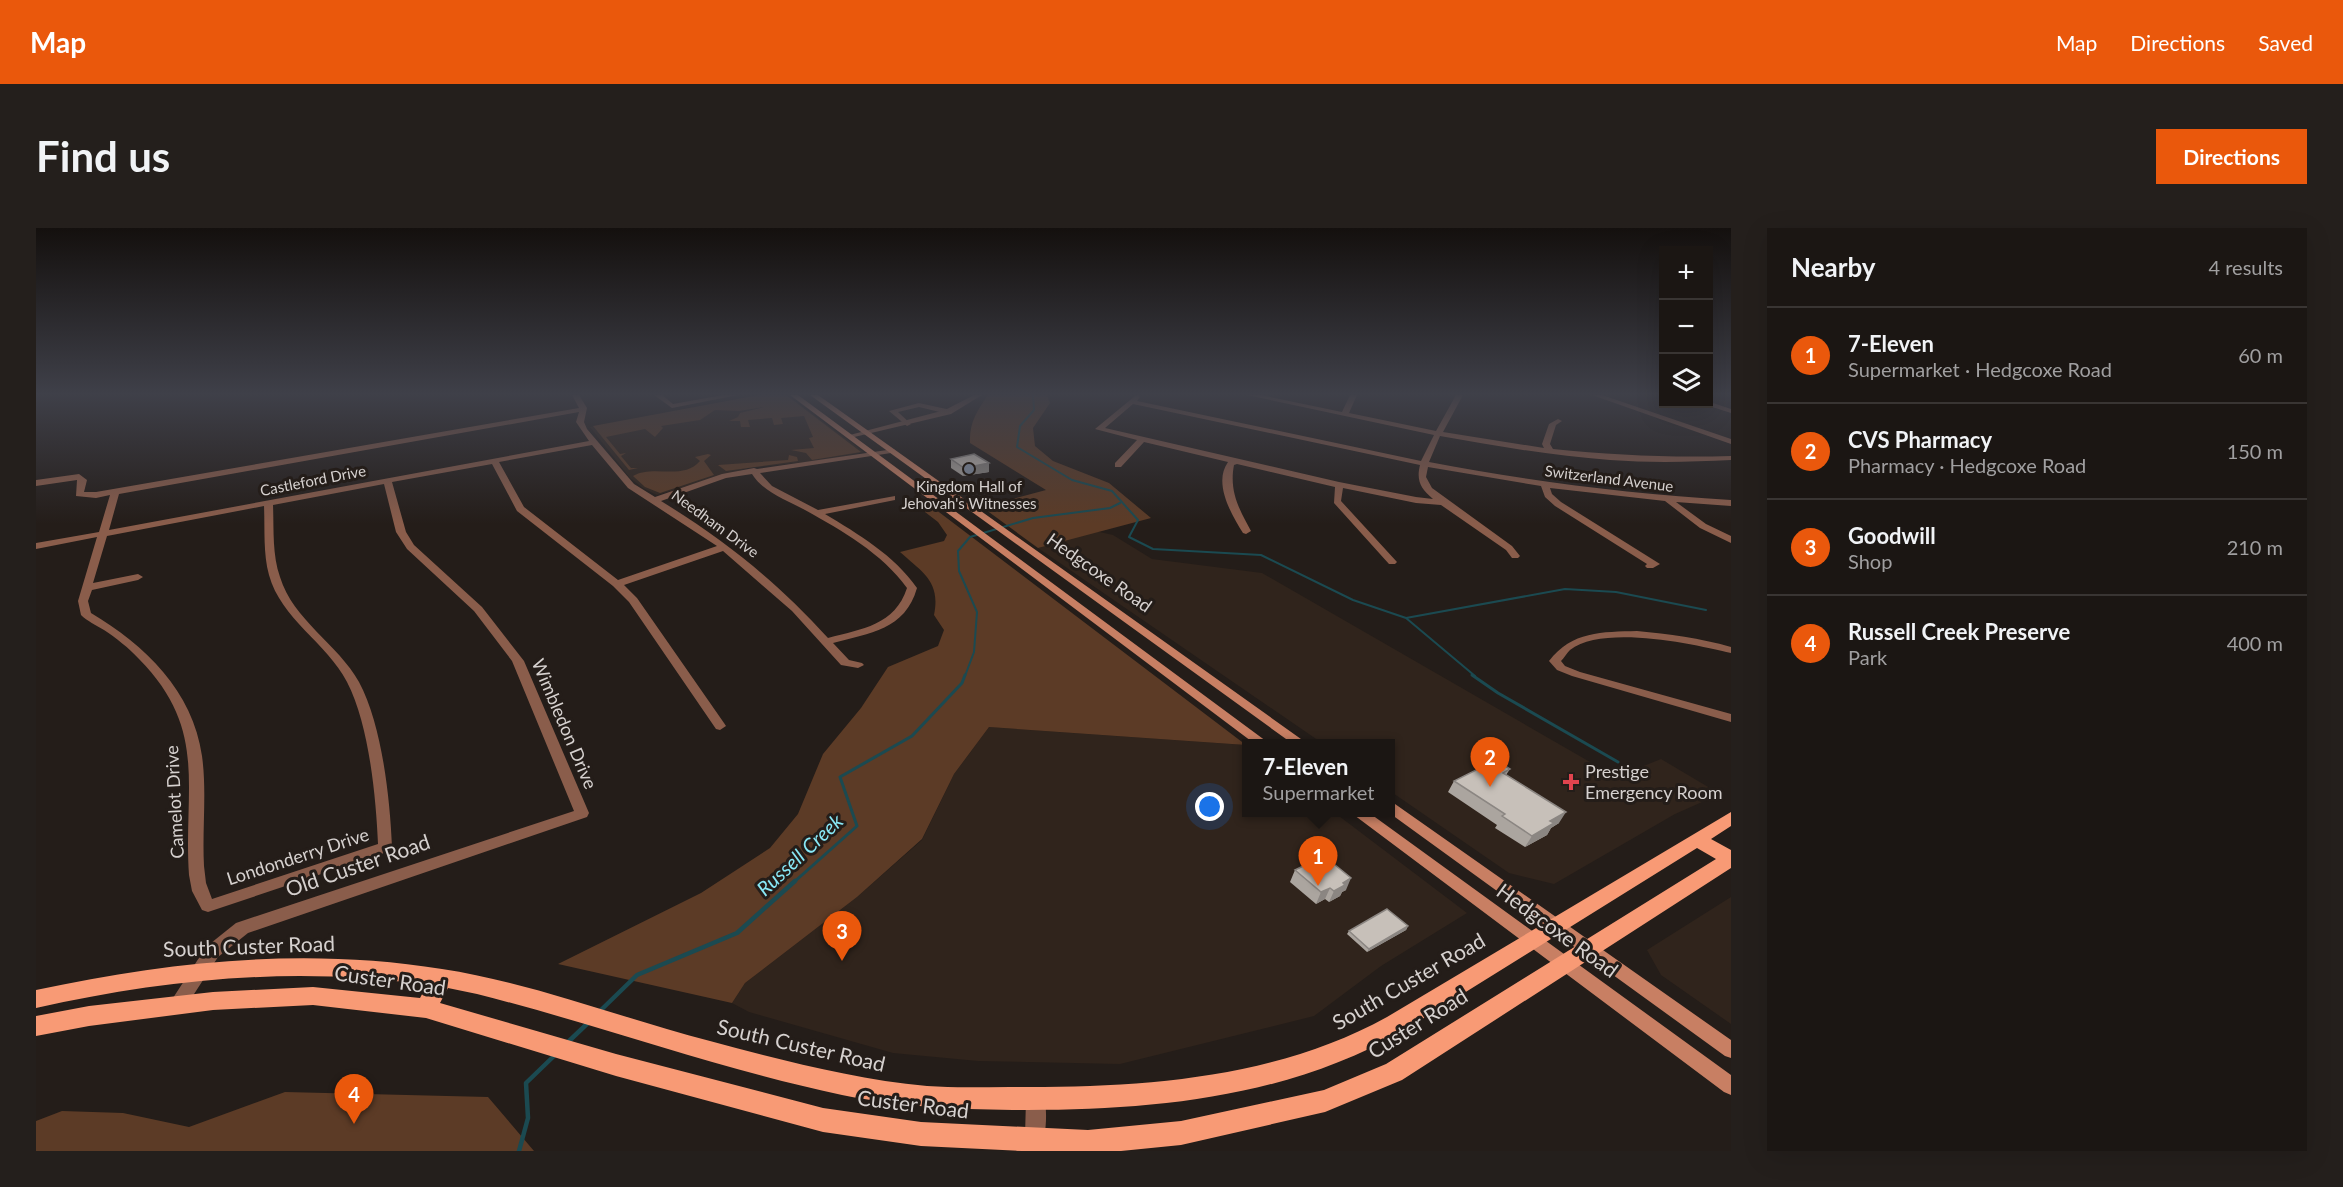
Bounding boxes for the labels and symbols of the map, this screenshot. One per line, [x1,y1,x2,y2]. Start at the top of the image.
street label: Castleford Drive [258,461,367,499]
street label: Switzerland Avenue [1544,461,1675,495]
marker: Kingdom Hall of Jehovah's Witnesses [962,462,976,476]
place label: Kingdom Hall of Jehovah's Witnesses [901,477,1037,512]
street label: Needham Drive [669,486,763,561]
street label: Hedgcoxe Road [1043,528,1156,616]
street label: Wimbledon Drive [528,655,602,792]
pin: 2 [1470,738,1510,787]
street label: Camelot Drive [160,745,188,859]
place label: Prestige Emergency Room [1585,760,1723,803]
marker: Prestige Emergency Room [1562,773,1580,791]
your location [1195,792,1224,821]
water label: Russell Creek [751,808,848,900]
street label: Londonderry Drive [224,823,372,889]
street label: Old Custer Road [282,828,433,901]
pin: 1 [1298,836,1338,886]
street label: Hedgcoxe Road [1492,877,1623,982]
pin: 3 [822,912,862,961]
street label: South Custer Road [1328,928,1490,1036]
street label: South Custer Road [163,930,335,961]
street label: Custer Road [333,959,448,1000]
street label: Custer Road [1363,983,1473,1065]
street label: South Custer Road [715,1013,888,1076]
pin: 4 [334,1074,374,1124]
street label: Custer Road [856,1084,970,1123]

